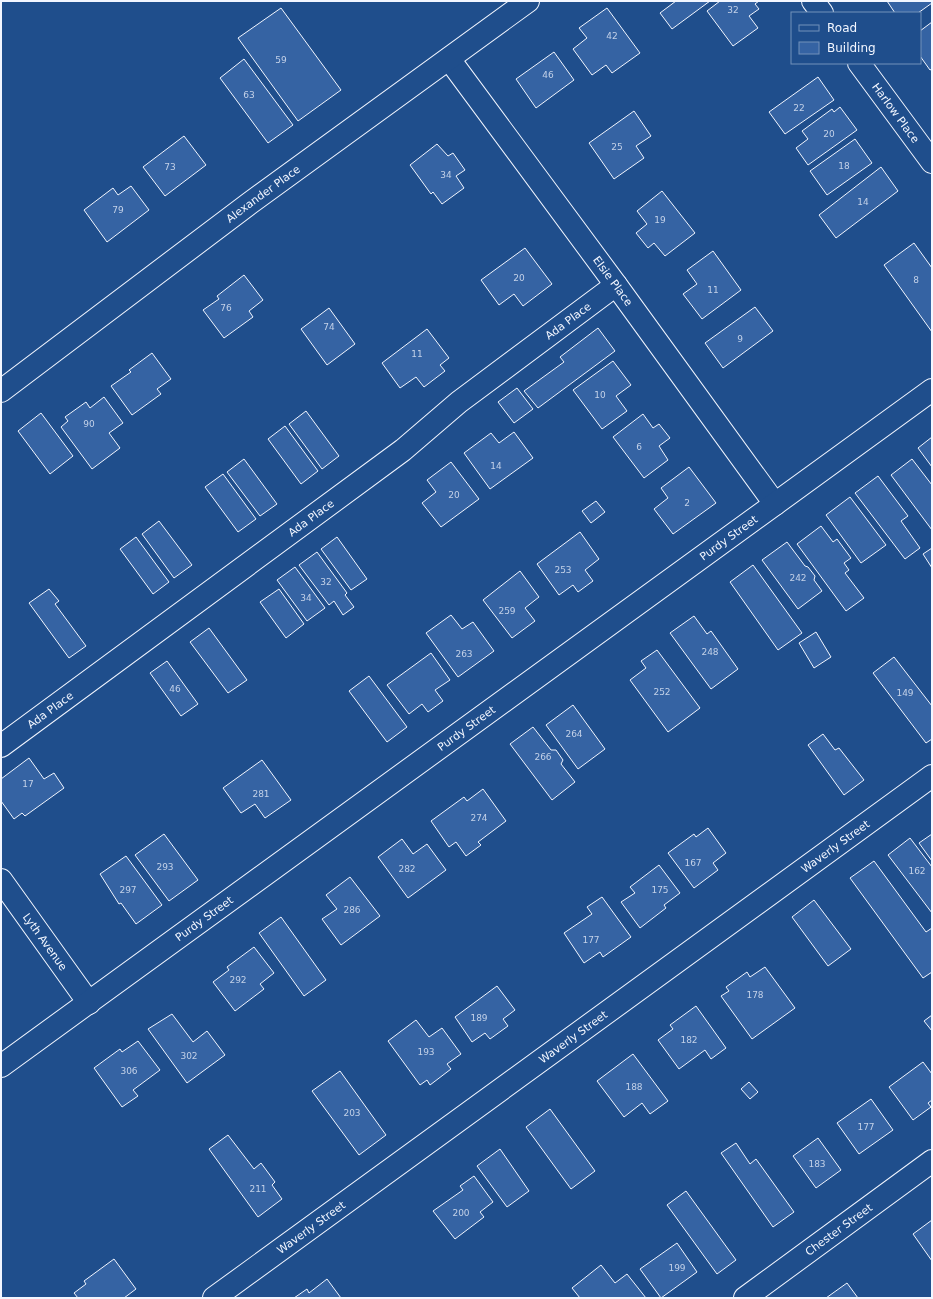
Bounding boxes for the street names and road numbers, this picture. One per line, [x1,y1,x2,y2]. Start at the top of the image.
street label: Harlow Place [869,81,922,146]
street label: Alexander Place [224,163,303,226]
street label: Elsie Place [590,254,635,309]
street label: Ada Place [543,300,594,342]
street label: Ada Place [286,497,337,539]
street label: Purdy Street [697,512,761,564]
street label: Ada Place [25,689,76,731]
street label: Purdy Street [435,703,499,754]
street label: Waverly Street [799,817,873,876]
street label: Purdy Street [173,893,236,944]
street label: Lyth Avenue [20,911,70,973]
street label: Waverly Street [537,1008,611,1066]
street label: Waverly Street [275,1198,349,1257]
street label: Chester Street [803,1201,875,1259]

